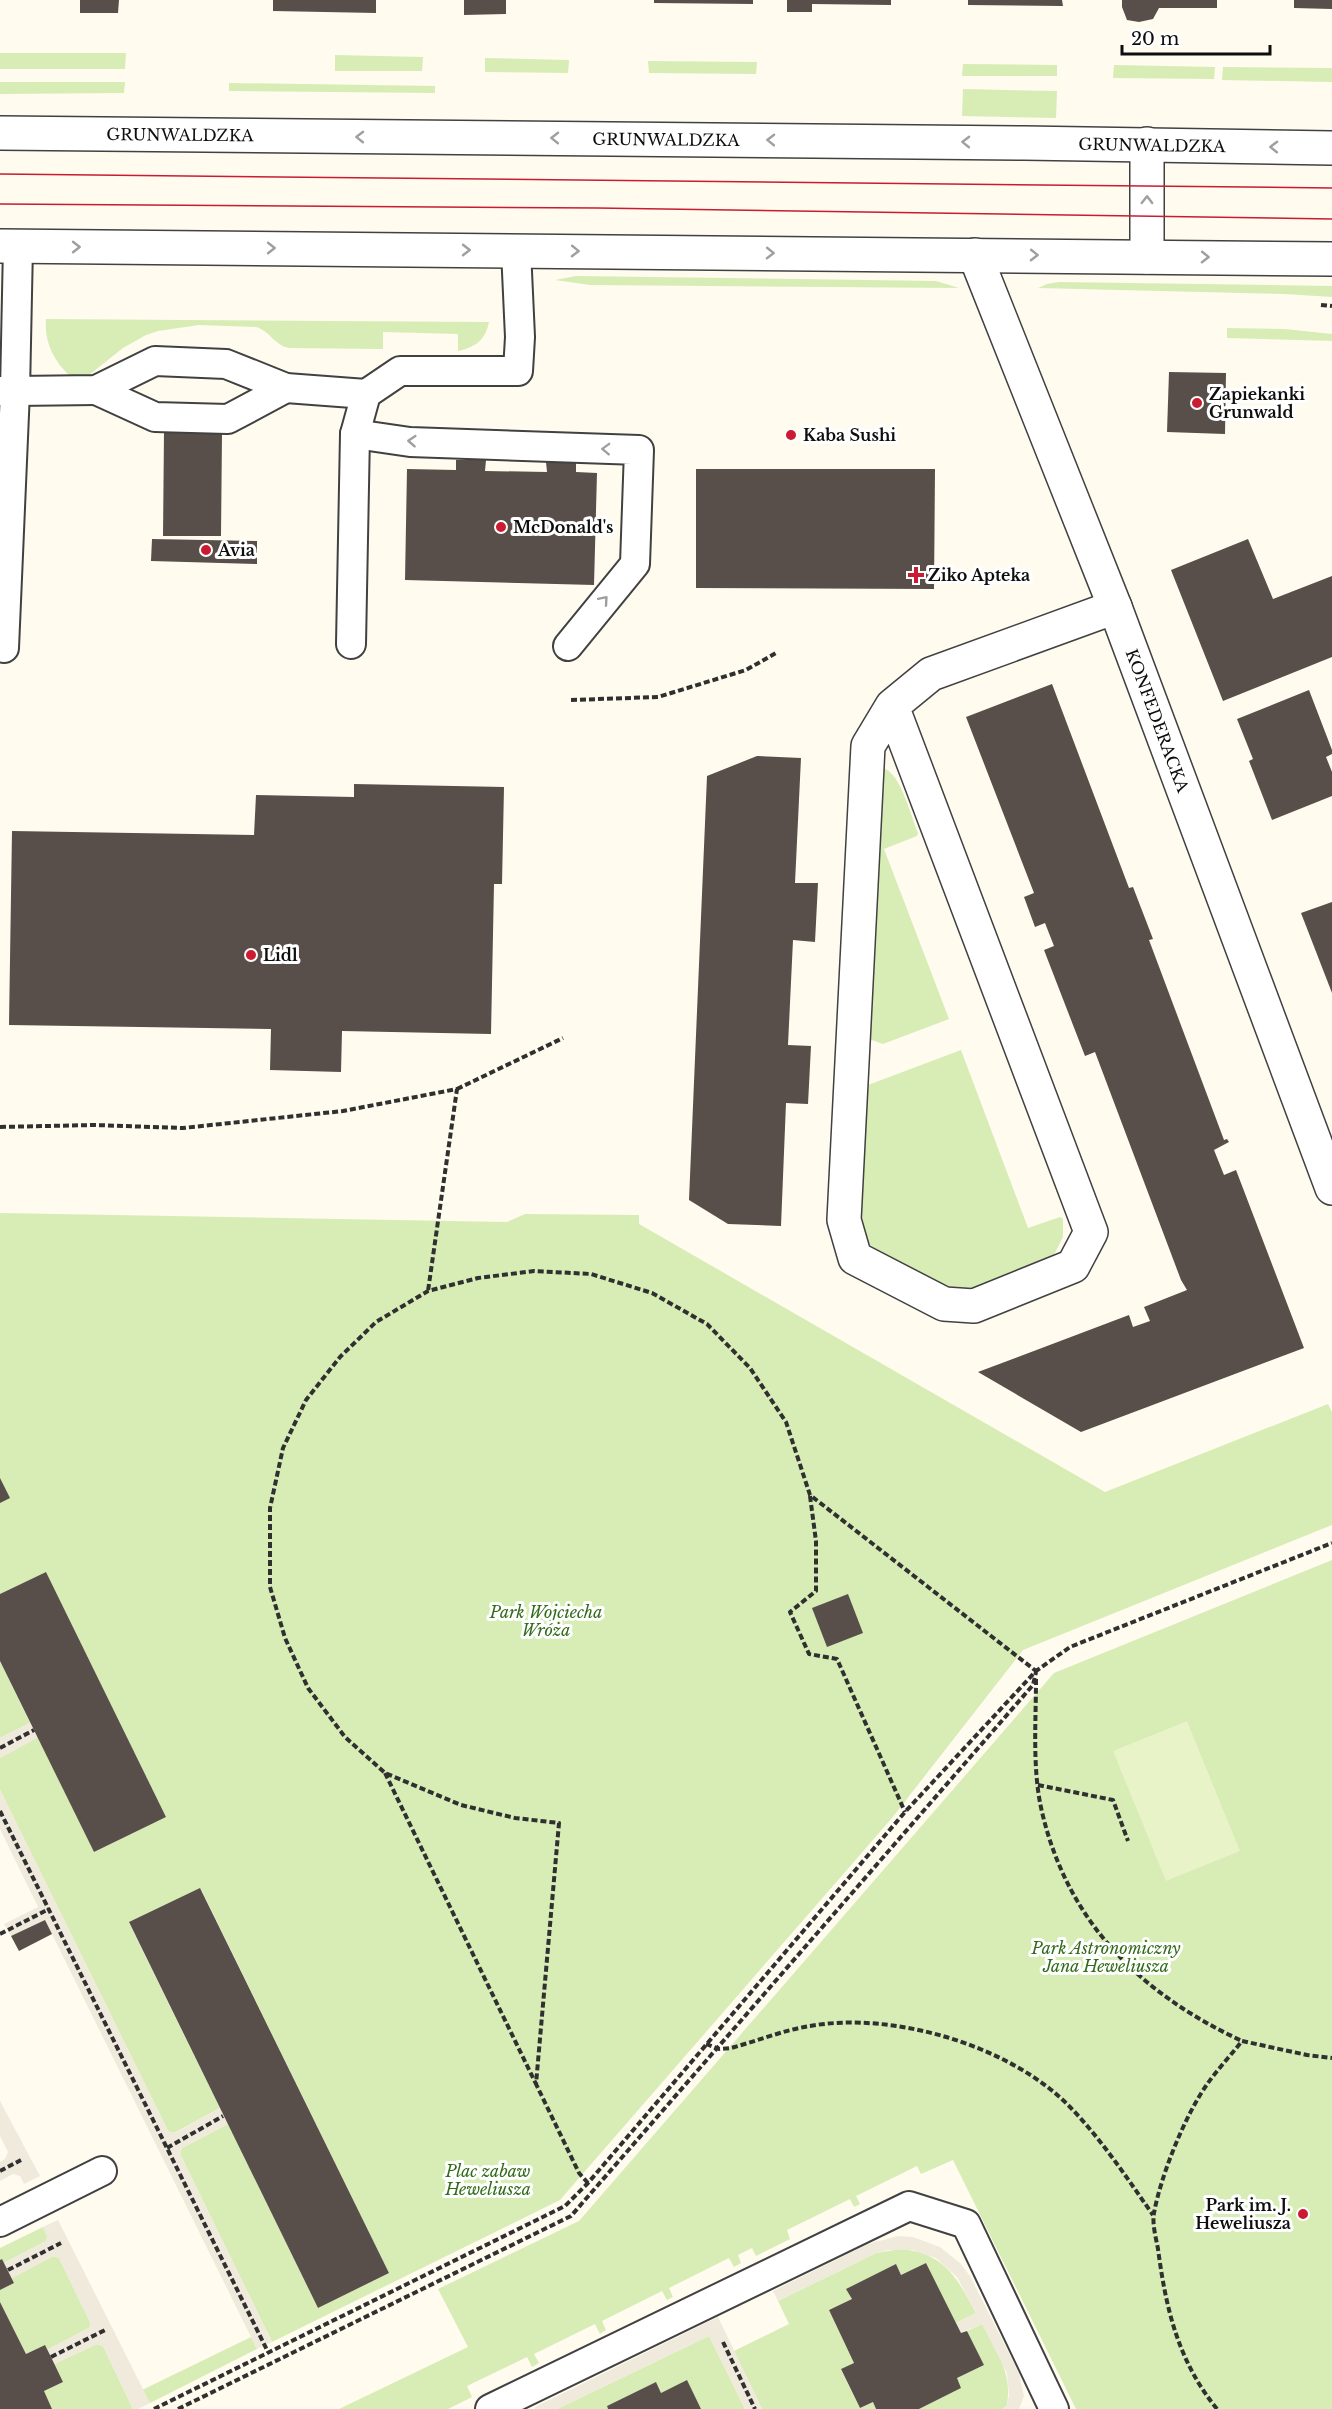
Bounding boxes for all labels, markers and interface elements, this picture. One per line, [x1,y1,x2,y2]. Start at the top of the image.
scale bar [1122,18,1270,56]
text: 20 m [1131,28,1179,50]
street label: GRUNWALDZKA [106,124,254,145]
street label: GRUNWALDZKA [592,129,740,150]
one-way arrow [355,130,364,143]
one-way arrow [550,132,559,144]
one-way arrow [766,134,775,146]
street label: GRUNWALDZKA [1078,134,1226,156]
one-way arrow [961,136,970,148]
one-way arrow [1269,141,1278,153]
one-way arrow [1141,196,1153,205]
one-way arrow [72,241,81,253]
one-way arrow [267,242,276,254]
one-way arrow [462,244,471,256]
one-way arrow [570,245,579,257]
one-way arrow [765,247,774,259]
one-way arrow [1029,249,1038,261]
one-way arrow [1201,251,1210,264]
place label: Zapiekanki Grunwald [1209,384,1305,422]
marker: Zapiekanki Grunwald [1190,396,1204,410]
place label: Kaba Sushi [803,425,896,445]
marker: Kaba Sushi [784,428,798,442]
one-way arrow [407,435,416,448]
one-way arrow [602,442,611,455]
place label: McDonald's [513,517,614,537]
marker: McDonald's [494,520,508,534]
place label: Avia [217,540,255,560]
marker: Avia [199,543,213,557]
place label: Ziko Apteka [928,565,1030,585]
marker: Ziko Apteka [909,568,923,582]
one-way arrow [597,596,608,607]
street label: KONFEDERACKA [1122,646,1193,796]
place label: Lidl [263,945,298,965]
marker: Lidl [244,948,258,962]
park label: Park Wojciecha Wróża [489,1602,602,1640]
park label: Park Astronomiczny Jana Heweliusza [1030,1938,1181,1976]
park label: Plac zabaw Heweliusza [444,2161,531,2199]
place label: Park im. J. Heweliusza [1195,2195,1291,2233]
marker: Park im. J. Heweliusza [1296,2207,1310,2221]

